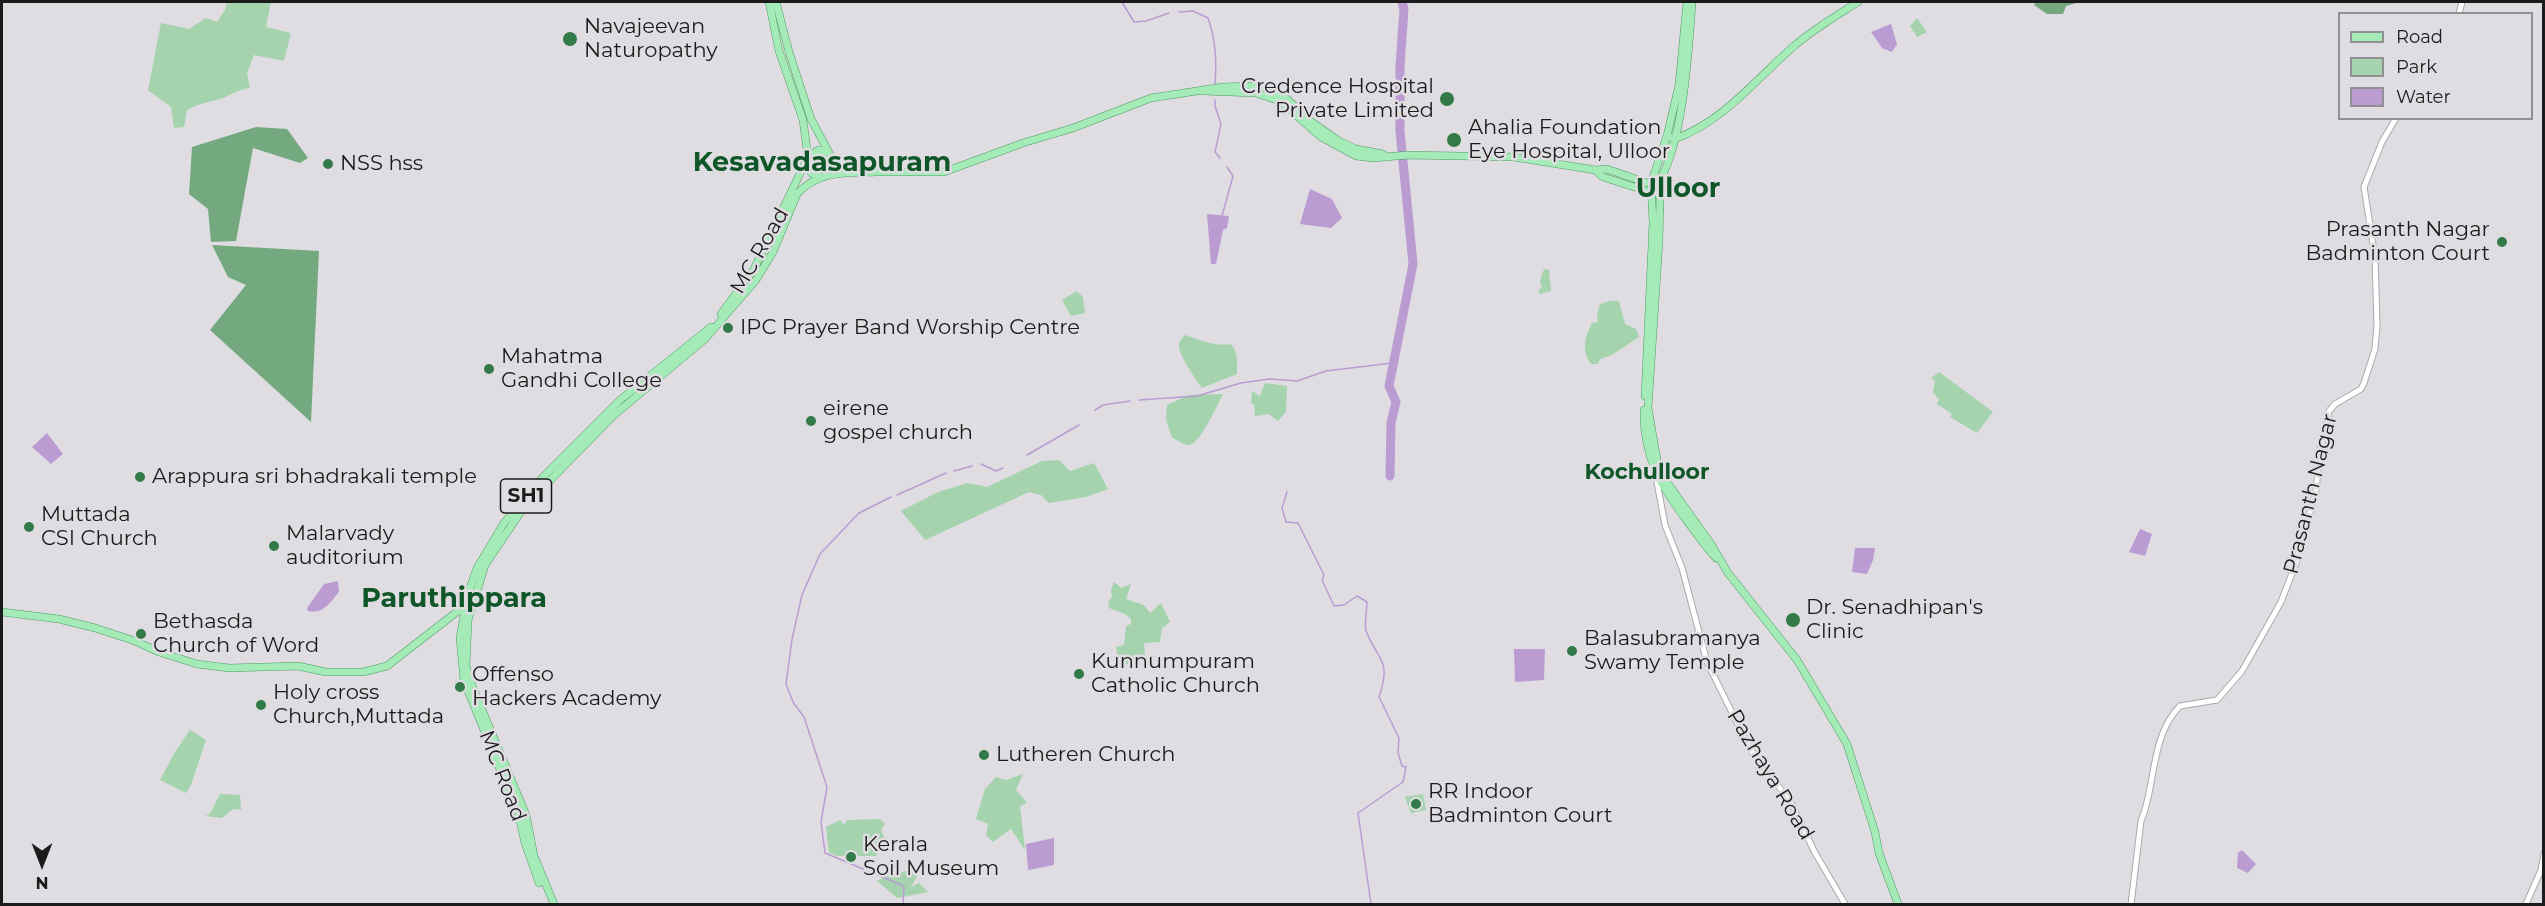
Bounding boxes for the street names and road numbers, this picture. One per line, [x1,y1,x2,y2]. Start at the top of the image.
street label: MC Road [725,203,795,299]
street label: Prasanth Nagar [2279,411,2343,577]
road number: SH1 [500,479,552,513]
street label: Pazhaya Road [1721,705,1819,845]
street label: MC Road [473,727,531,825]

